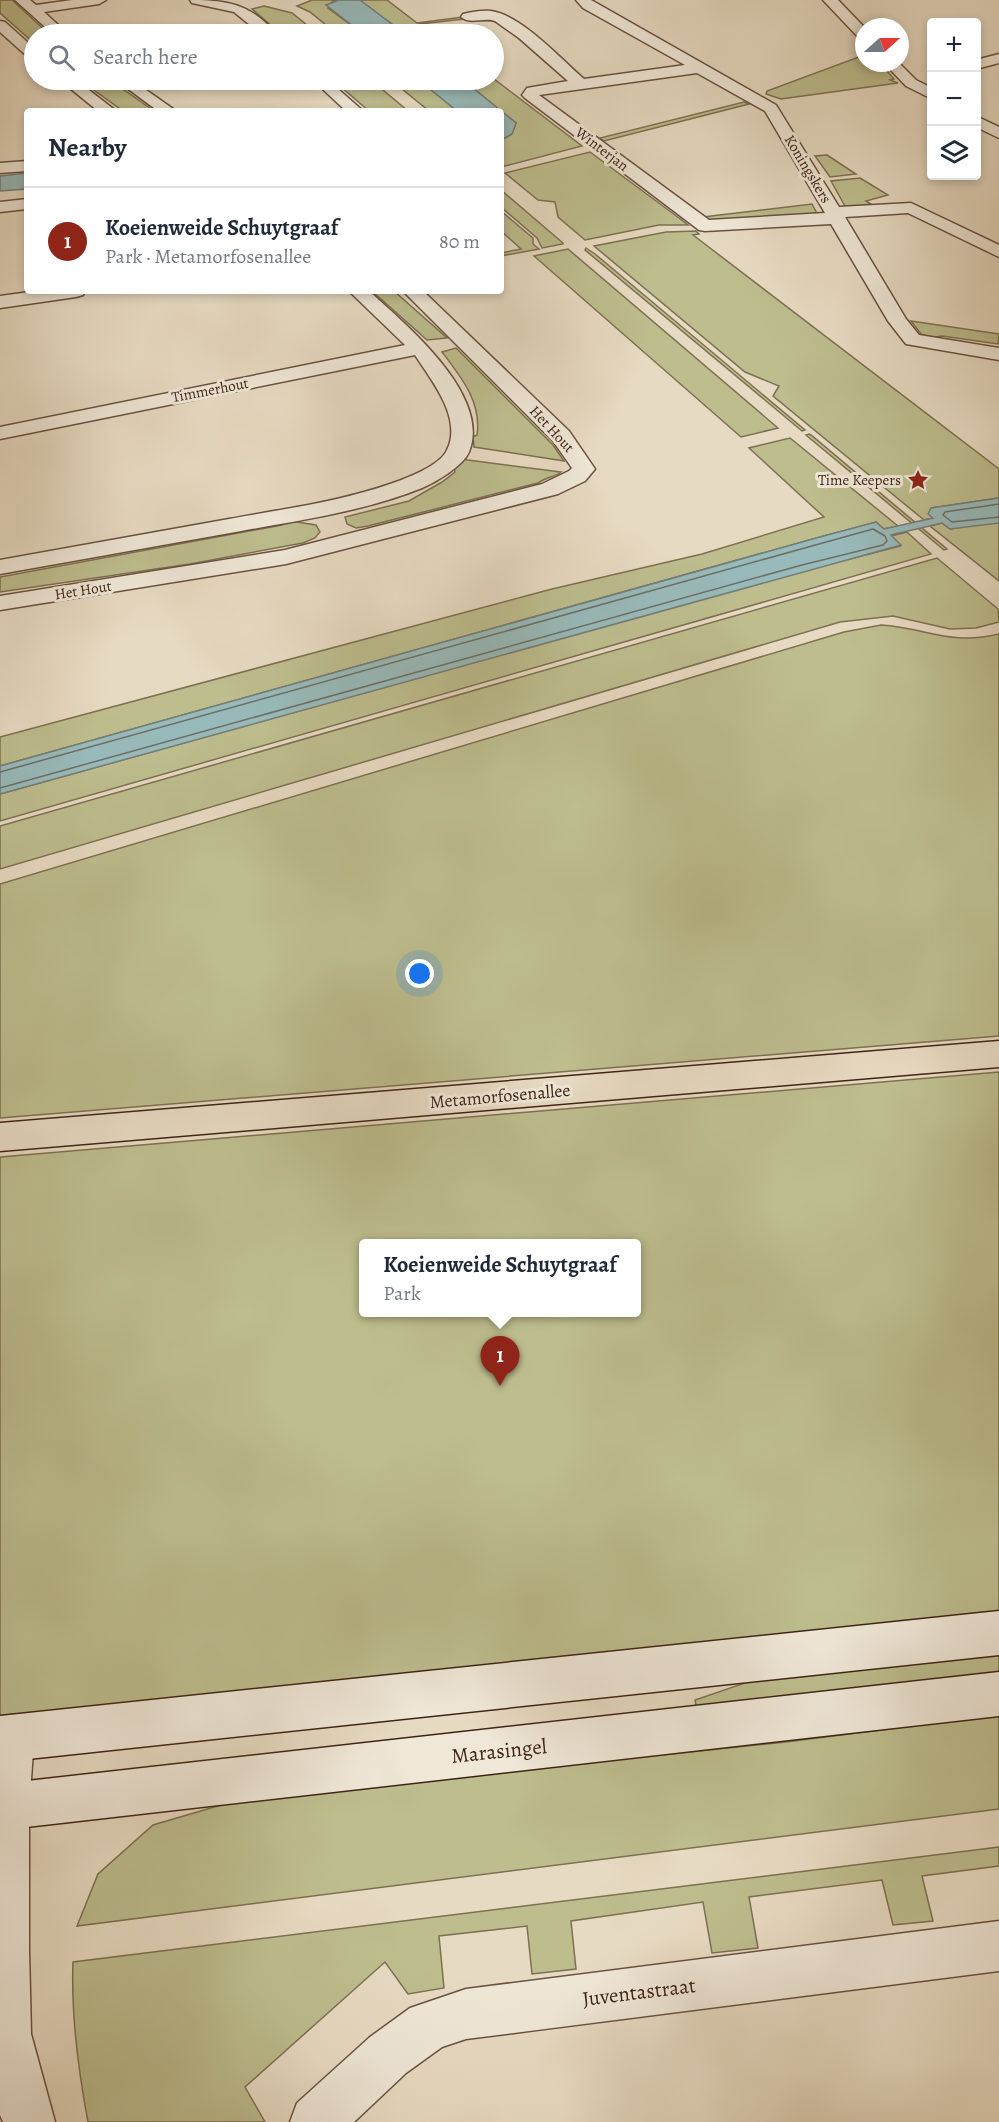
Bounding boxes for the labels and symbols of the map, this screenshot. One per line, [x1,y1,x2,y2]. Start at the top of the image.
north arrow [855,18,909,72]
street label: Winterjan [570,122,633,176]
street label: Koningskers [780,131,836,207]
street label: Timmerhout [170,373,250,407]
street label: Het Hout [525,401,579,457]
place icon: Time Keepers [906,468,930,492]
place label: Time Keepers [818,470,901,490]
street label: Het Hout [53,576,113,604]
your location [405,959,434,988]
street label: Metamorfosenallee [429,1078,571,1114]
pin: 1 [480,1336,520,1386]
street label: Marasingel [450,1732,548,1770]
street label: Juventastraat [581,1971,697,2013]

